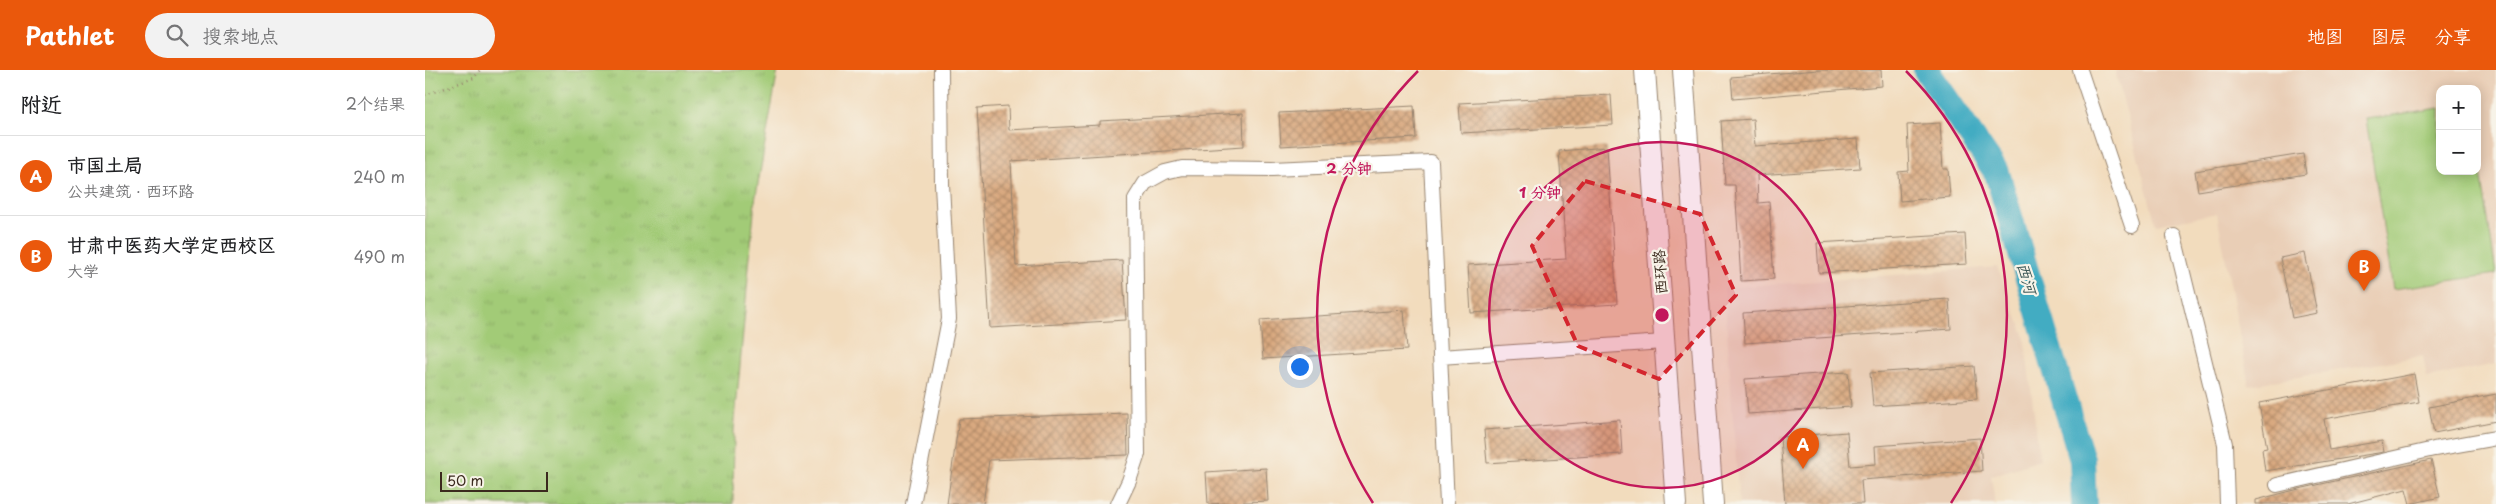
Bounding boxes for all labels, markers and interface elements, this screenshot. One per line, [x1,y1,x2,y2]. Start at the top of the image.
search box [145,13,495,58]
text: Pathlet [25,17,115,53]
icon: search [163,21,191,49]
text: 搜索地点 [203,21,279,49]
text: 地图 [2307,22,2343,49]
text: 图层 [2371,22,2407,49]
text: 分享 [2435,22,2471,49]
map controls [2436,85,2481,175]
button: + [2436,85,2481,130]
text: 附近 [20,87,62,119]
text: 2个结果 [346,91,405,115]
button: − [2436,130,2481,175]
text: 市国土局 [67,150,143,178]
text: 2 分钟 [1326,156,1372,179]
text: A [30,164,42,188]
text: 240 m [353,164,405,188]
text: 公共建筑 · 西环路 [67,178,194,202]
text: 1 分钟 [1519,180,1561,203]
text: 甘肃中医药大学定西校区 [67,230,276,258]
text: B [31,244,41,268]
text: 490 m [354,244,405,268]
street label: 西环路 [1646,249,1672,295]
pin: B [2348,250,2380,291]
text: 大学 [67,258,99,282]
water label: 西河 [2012,259,2045,300]
centre of rings [1653,306,1671,324]
your location [1287,354,1313,380]
pin: A [1787,428,1819,469]
scale bar [440,469,547,492]
text: 50 m [447,470,483,491]

